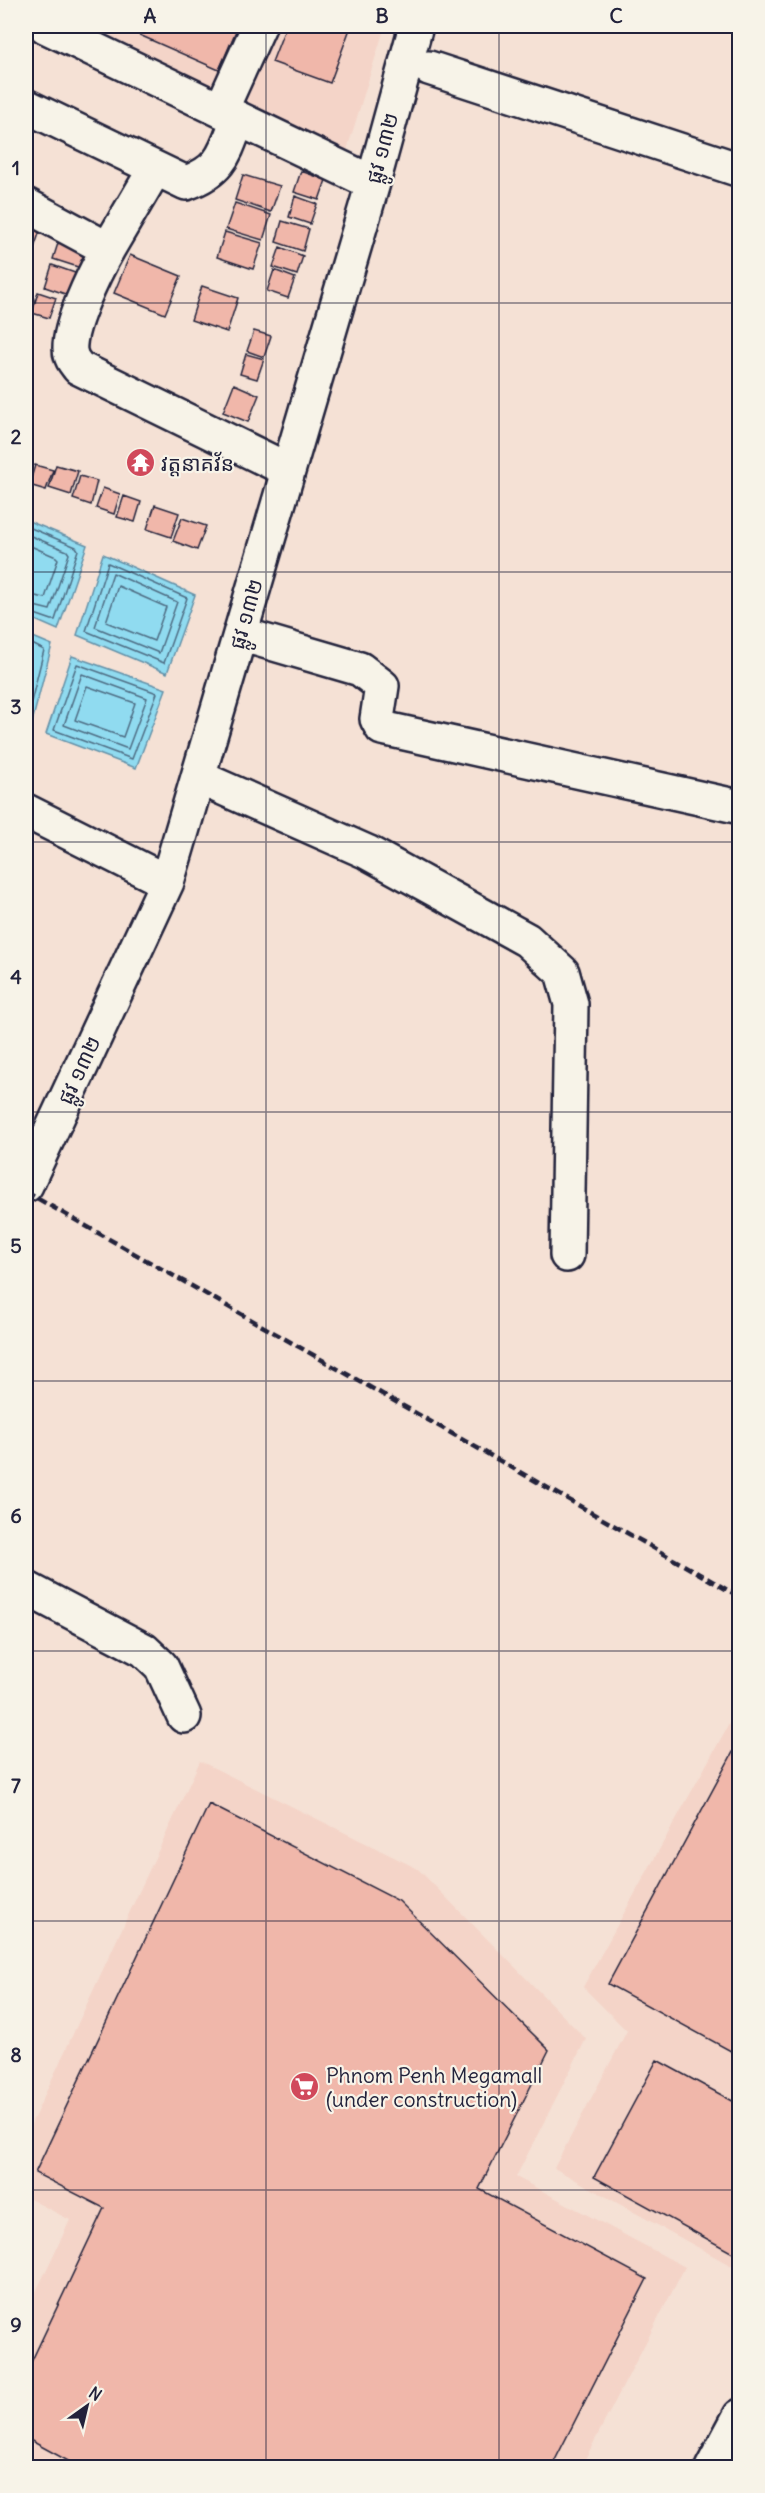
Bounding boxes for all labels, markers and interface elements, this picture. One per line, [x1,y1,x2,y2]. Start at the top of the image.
text: A [144,3,157,28]
text: B [375,3,389,28]
text: C [609,3,623,28]
street label: ផ្លូវ ១៣២ [360,110,410,188]
text: 1 [12,155,20,180]
text: 2 [11,424,22,449]
temple icon: វត្តនាគវ័ន [124,447,156,479]
place label: វត្តនាគវ័ន [161,450,234,477]
street label: ផ្លូវ ១៣២ [223,575,275,654]
text: 3 [10,694,22,719]
text: 4 [10,964,22,989]
street label: ផ្លូវ ១៣២ [51,1031,112,1111]
text: 5 [10,1233,22,1258]
text: 6 [10,1503,22,1528]
text: 7 [11,1773,21,1798]
text: 8 [10,2042,22,2067]
place label: Phnom Penh Megamall (under construction) [326,2062,542,2113]
supermarket icon: Phnom Penh Megamall (under construction) [289,2071,321,2103]
text: 9 [10,2312,22,2337]
north arrow [57,2376,117,2436]
text: N [85,2382,106,2405]

